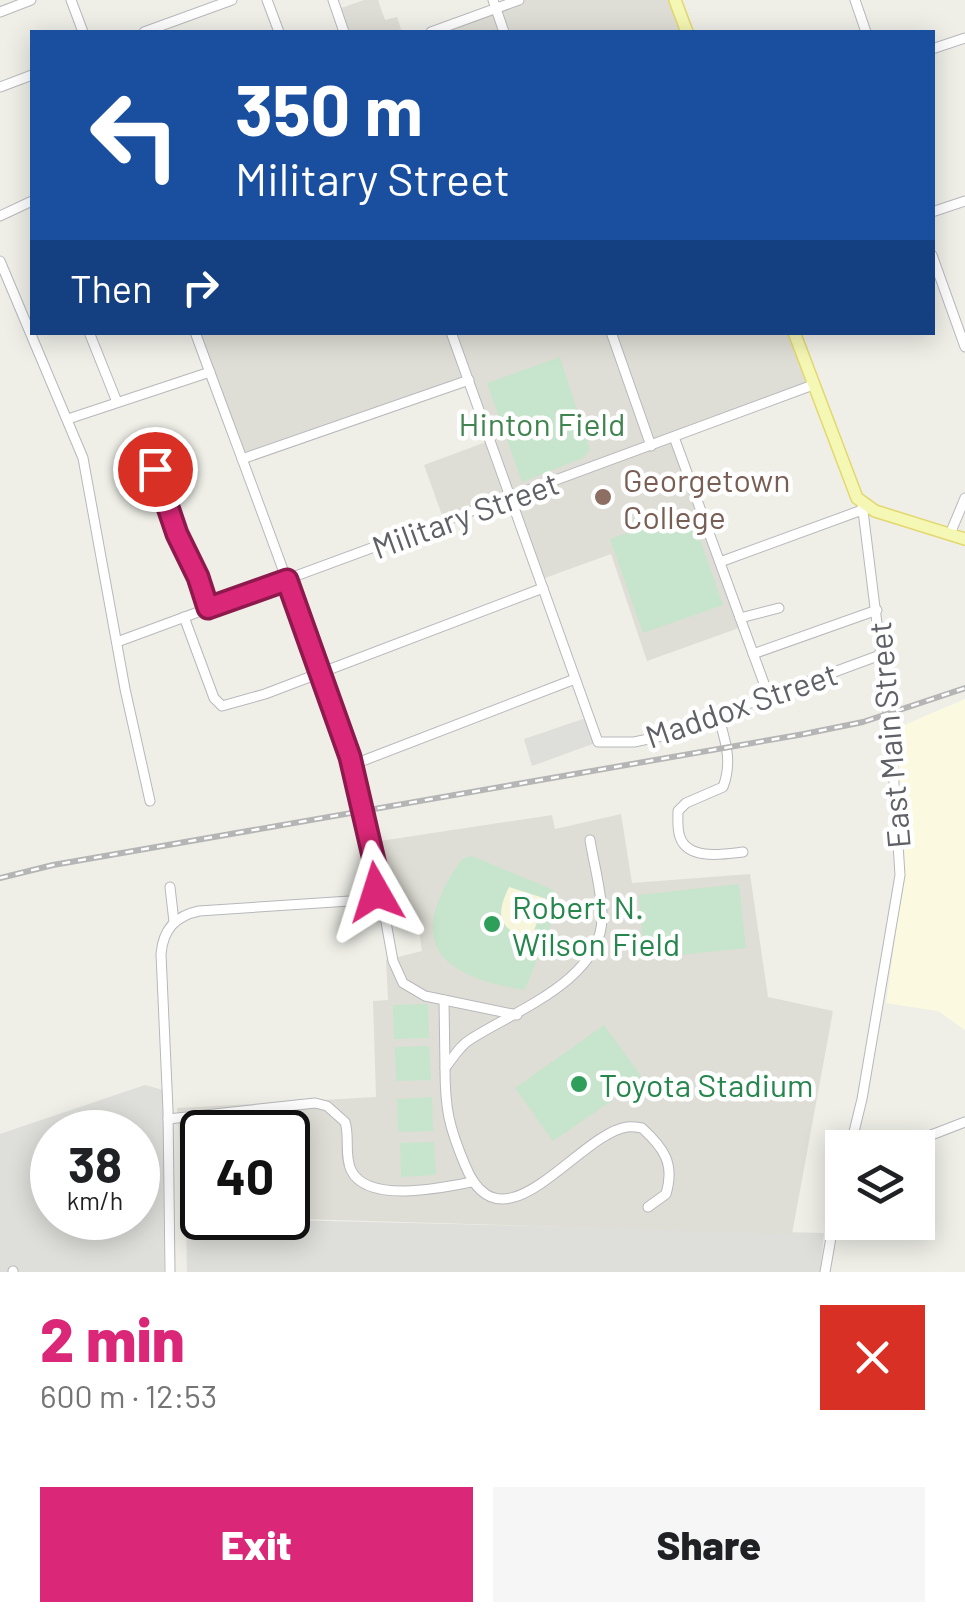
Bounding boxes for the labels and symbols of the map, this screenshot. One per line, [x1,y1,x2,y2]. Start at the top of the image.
park label: Hinton Field [459,404,625,442]
pin [113,427,198,512]
place label: Georgetown College [623,460,791,535]
street label: Military Street [367,463,563,565]
marker: Georgetown College [592,486,614,508]
street label: East Main Street [859,620,917,850]
street label: Maddox Street [640,653,842,755]
position arrow [324,840,428,944]
place label: Robert N. Wilson Field [512,887,680,962]
marker: Robert N. Wilson Field [481,913,503,935]
place label: Toyota Stadium [599,1065,814,1103]
marker: Toyota Stadium [568,1073,590,1095]
speed limit sign: 40 [180,1110,310,1240]

